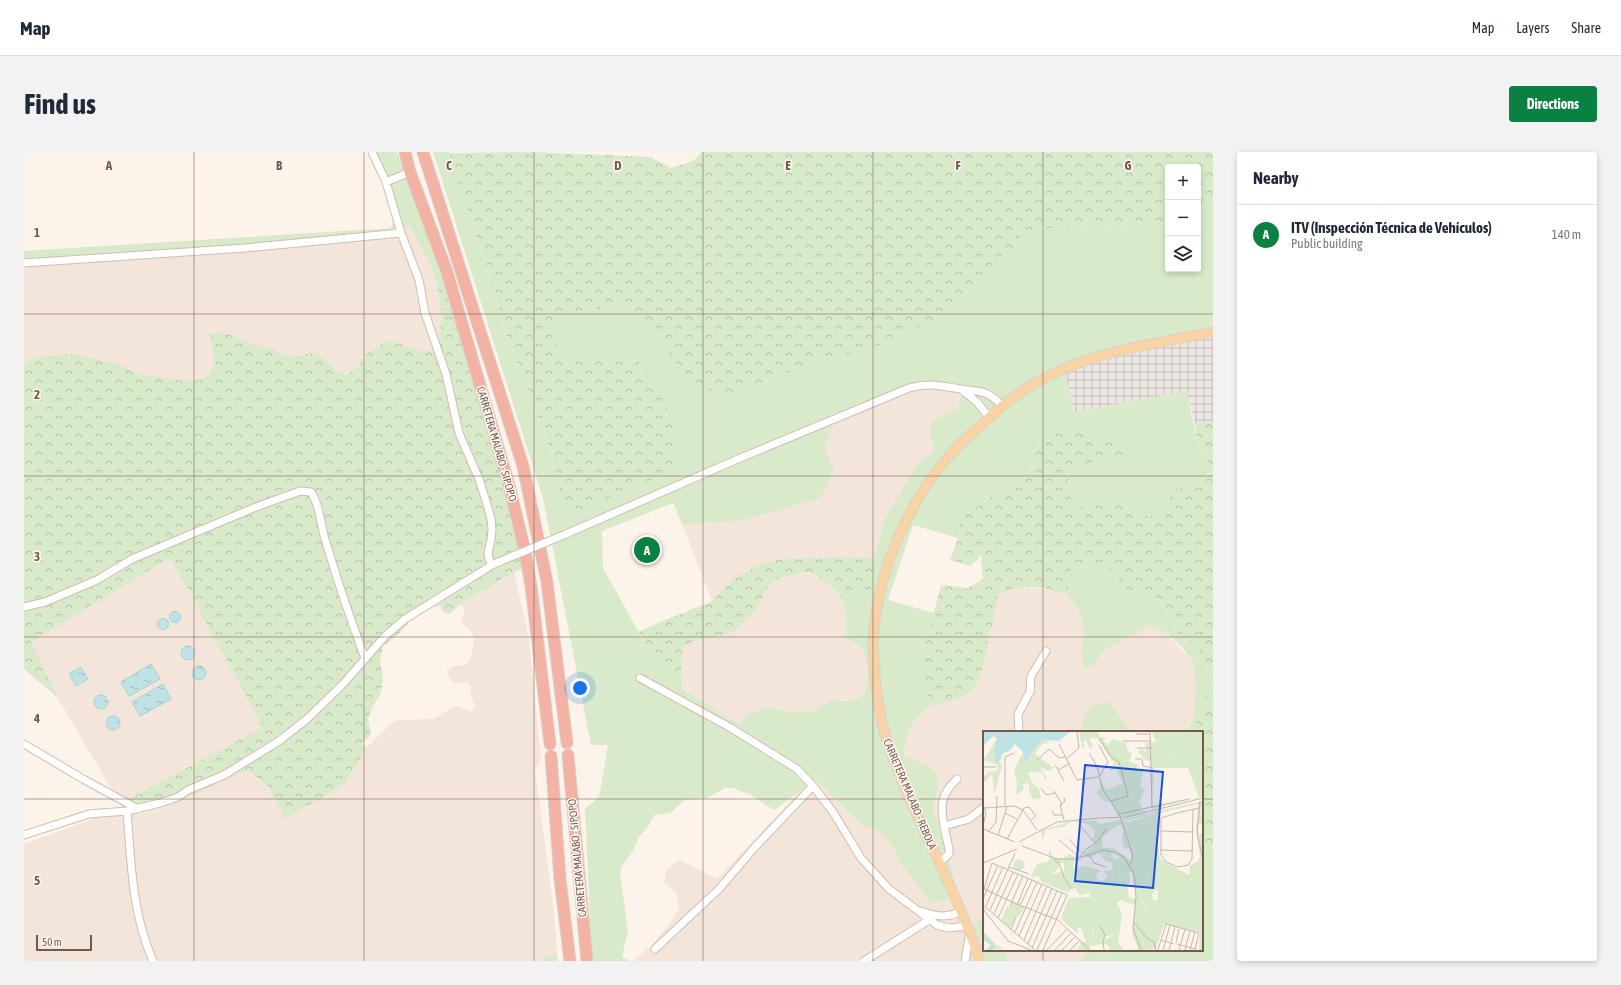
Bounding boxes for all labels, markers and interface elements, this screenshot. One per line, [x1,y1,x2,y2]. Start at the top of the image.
text: Map [20,17,51,39]
text: Map [1472,20,1494,36]
text: Layers [1516,20,1549,36]
text: Share [1571,20,1601,36]
button: Directions [1509,86,1597,122]
text: Find us [24,88,96,120]
text: A [105,158,113,173]
text: B [276,158,283,173]
text: C [446,158,452,173]
text: D [614,158,622,173]
text: E [785,158,791,173]
text: F [955,158,961,173]
text: G [1125,158,1132,173]
map controls [1165,164,1201,272]
button: + [1165,164,1201,200]
text: Nearby [1253,168,1299,188]
button: − [1165,200,1201,236]
text: ITV (Inspección Técnica de Vehículos) [1291,219,1492,236]
text: 1 [34,225,40,240]
text: A [1263,227,1269,242]
text: 140 m [1552,227,1581,242]
button: layers [1165,236,1201,272]
text: Public building [1291,236,1363,251]
street label: CARRETERA MALABO - SIPOPO [475,385,519,503]
text: 2 [34,387,40,402]
pin: A [634,535,660,565]
text: 3 [34,549,40,564]
your location [570,678,590,698]
text: 4 [33,711,40,726]
inset map [983,731,1203,951]
street label: CARRETERA MALABO - REBOLA [881,737,939,852]
street label: CARRETERA MALABO - SIPOPO [566,798,588,918]
text: 5 [34,873,40,888]
scale bar [36,933,92,952]
text: 50 m [42,936,62,948]

